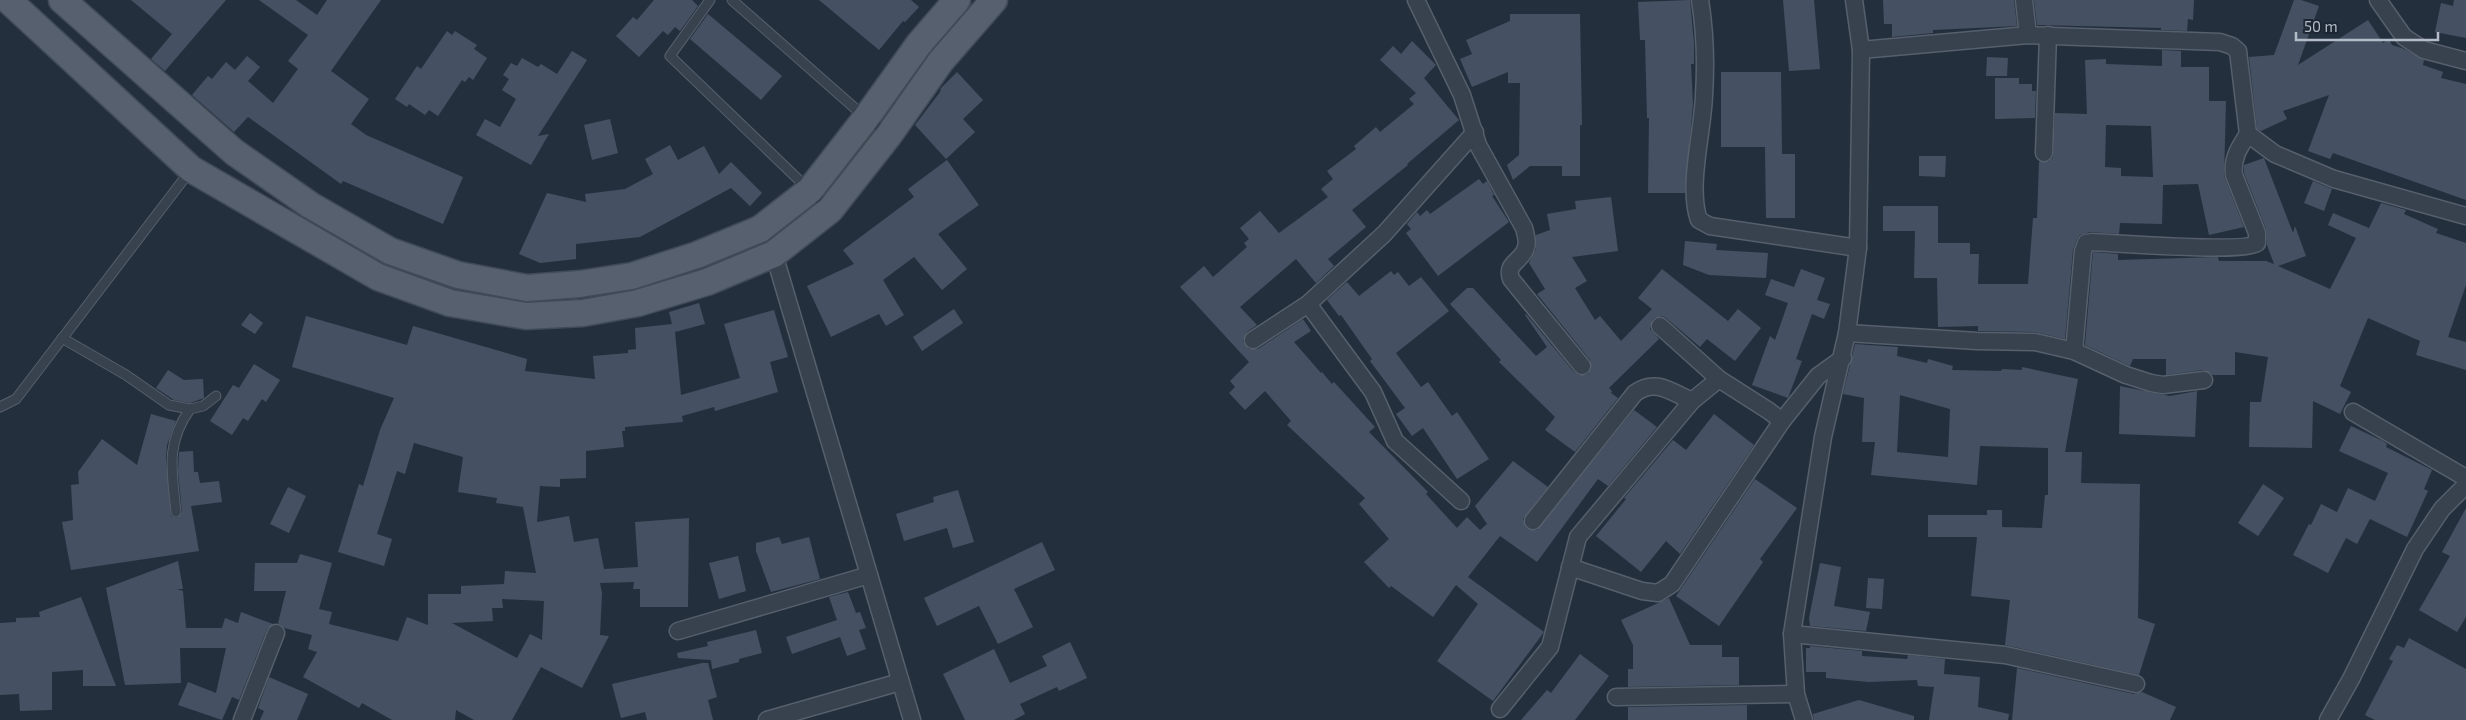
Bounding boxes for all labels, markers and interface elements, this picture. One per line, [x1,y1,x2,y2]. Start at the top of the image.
scale bar [2296,10,2438,42]
text: 50 m [2304,17,2338,35]

